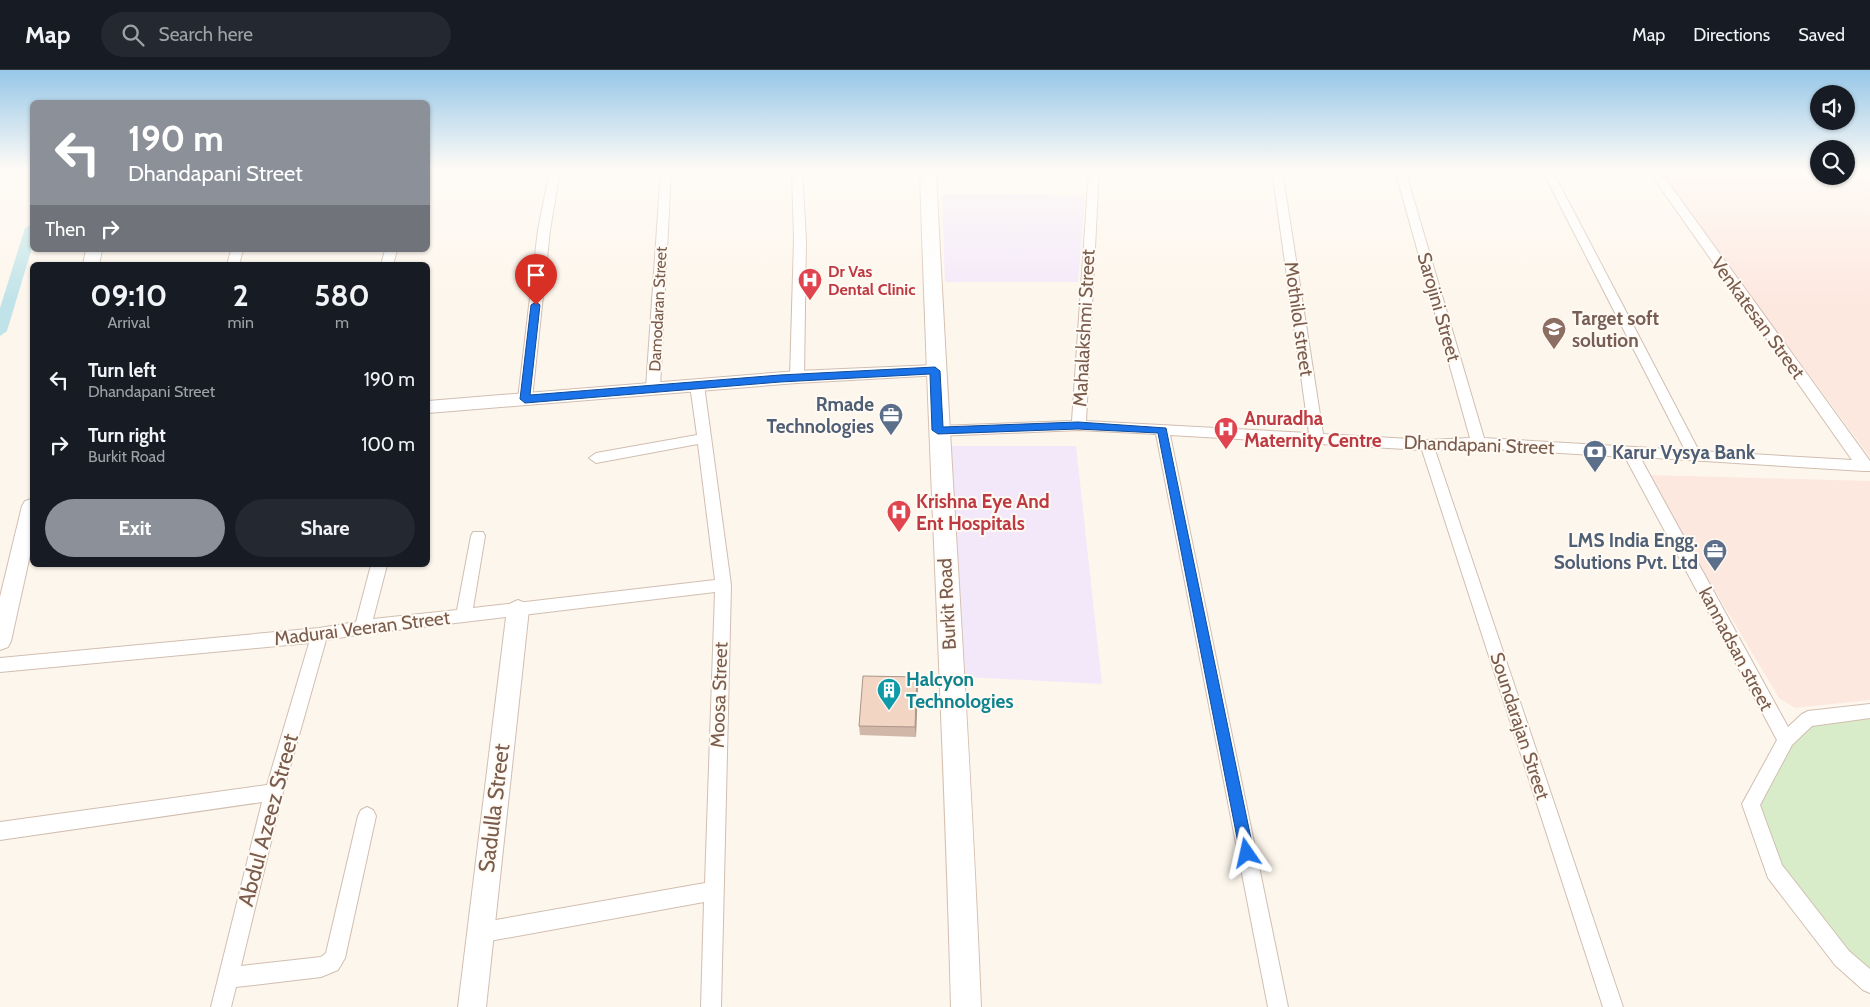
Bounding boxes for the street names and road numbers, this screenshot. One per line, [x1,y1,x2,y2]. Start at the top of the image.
street label: Damodaran Street [645,246,671,372]
street label: Mahalakshmi Street [1068,248,1100,407]
street label: Sarojini Street [1412,250,1466,365]
street label: Venkatesan Street [1706,253,1810,384]
street label: Mothilol street [1280,260,1319,378]
street label: Dhandapani Street [1403,431,1555,459]
street label: Burkit Road [933,558,961,650]
street label: kannadsan street [1694,583,1778,715]
street label: Madurai Veeran Street [273,606,452,650]
street label: Moosa Street [706,641,732,748]
street label: Soundarajan Street [1485,649,1555,803]
street label: Abdul Azeez Street [232,730,304,909]
street label: Sadulla Street [473,741,515,874]

